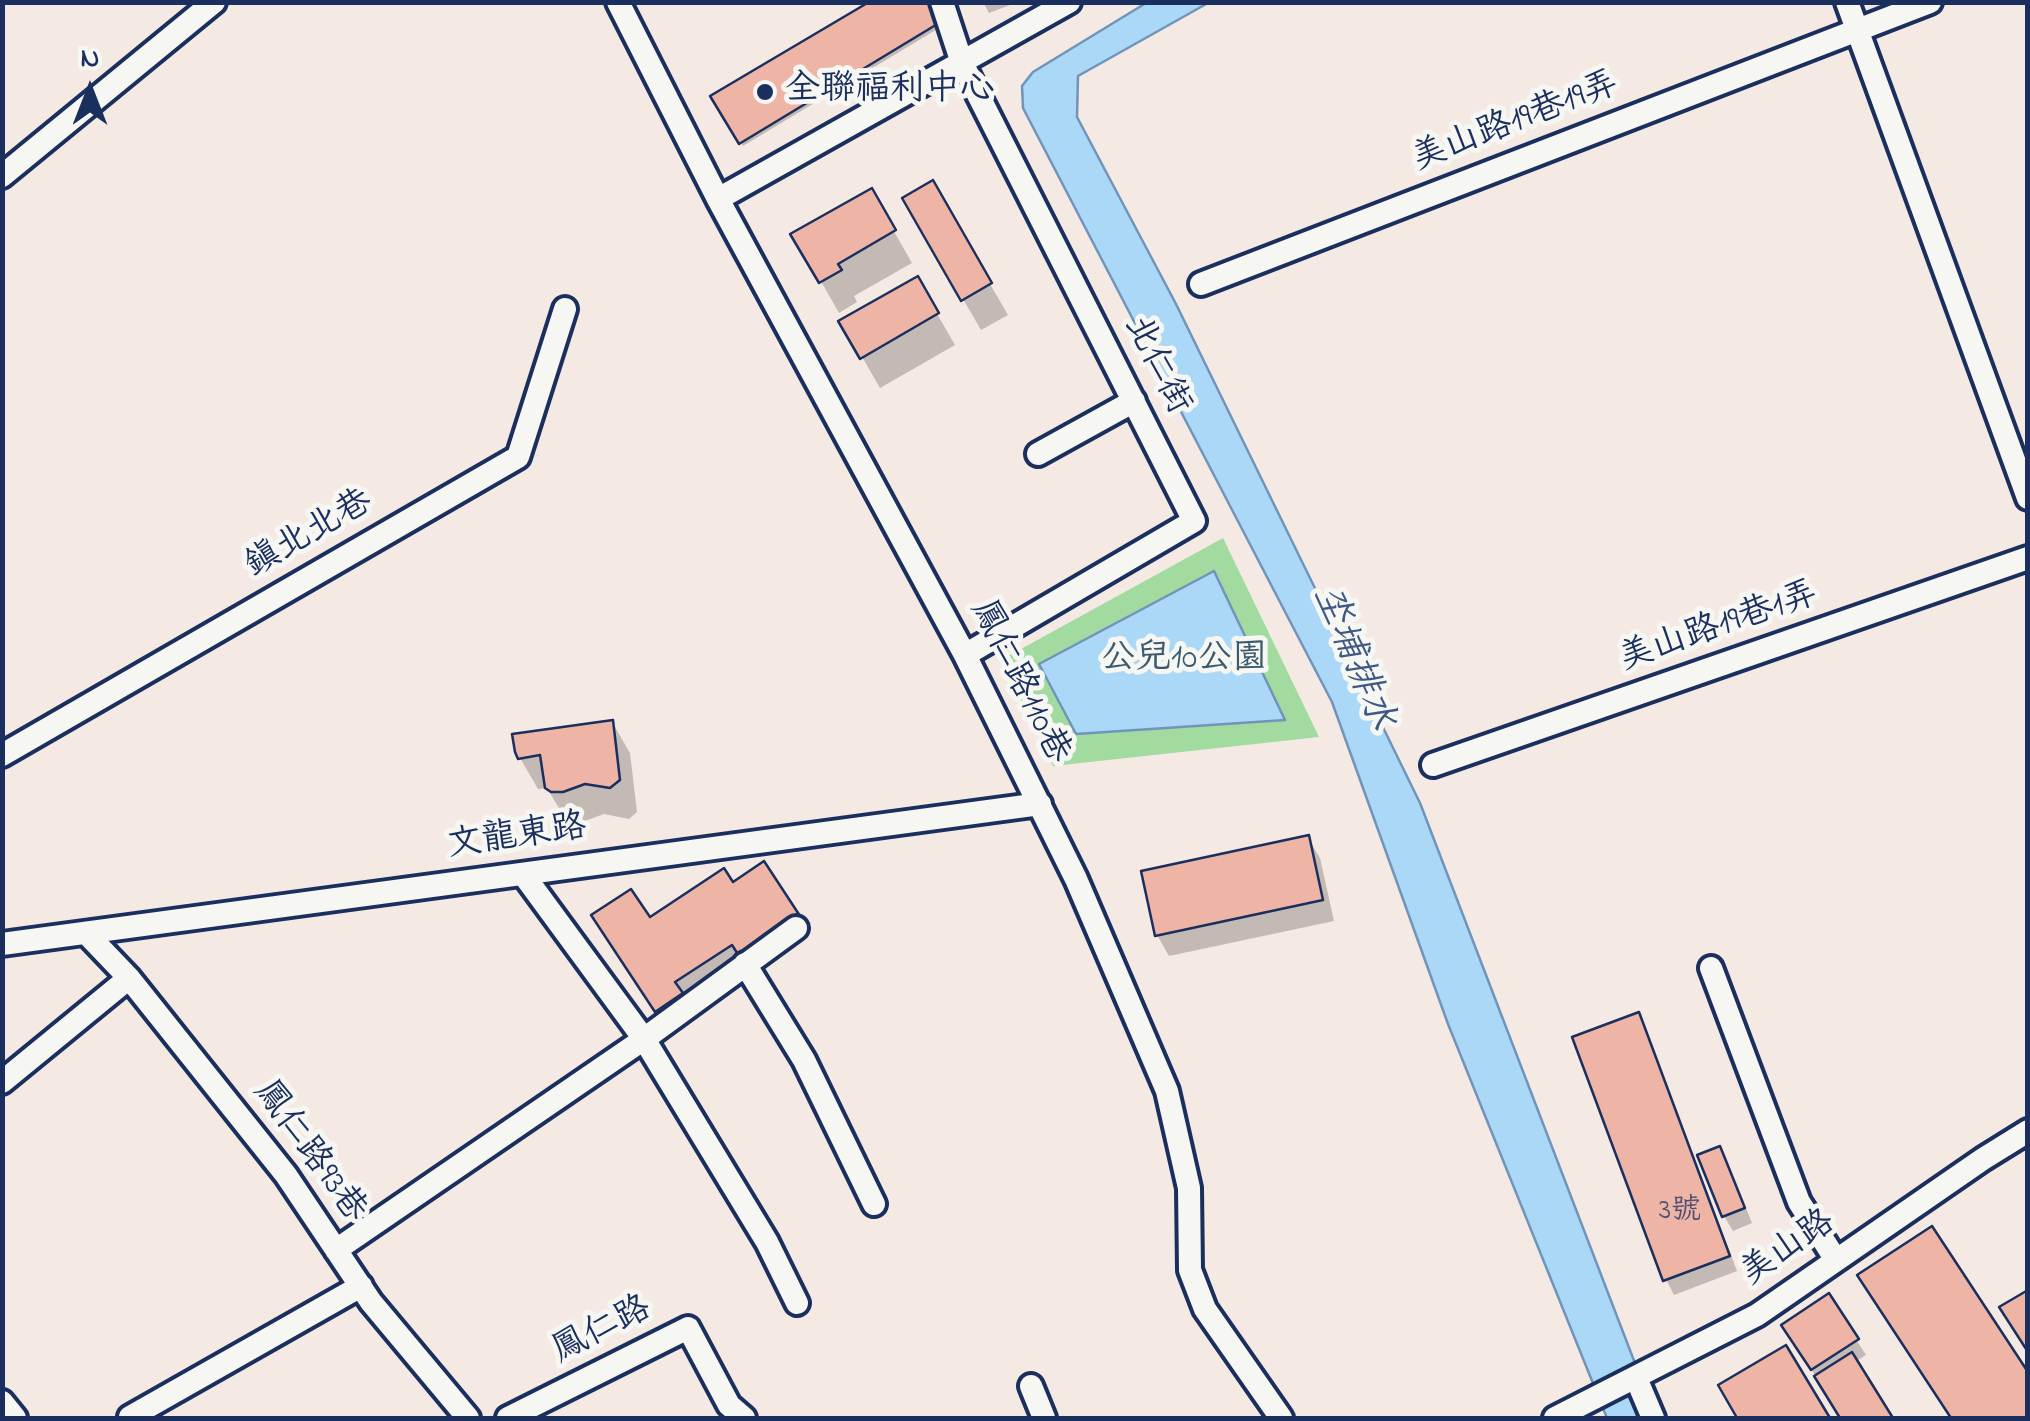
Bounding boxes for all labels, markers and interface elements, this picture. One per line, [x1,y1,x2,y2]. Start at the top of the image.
text: N [81,39,99,80]
north arrow [40,40,140,140]
street label: 美山路19巷19弄 [1407,65,1625,183]
place label: 全聯福利中心 [785,71,995,113]
marker: 全聯福利中心 [754,81,776,103]
street label: 北仁街 [1112,310,1198,422]
street label: 鎮北北巷 [239,483,381,589]
street label: 美山路19巷1弄 [1614,575,1824,683]
water label: 坔埔排水 [1300,580,1402,738]
street label: 鳳仁路110巷 [959,594,1077,772]
park label: 公兒10公園 [1101,640,1267,682]
street label: 文龍東路 [445,808,589,870]
street label: 鳳仁路93巷 [243,1074,373,1232]
house number: 3號 [1659,1195,1701,1231]
street label: 美山路 [1734,1203,1844,1297]
street label: 鳳仁路 [547,1289,659,1375]

